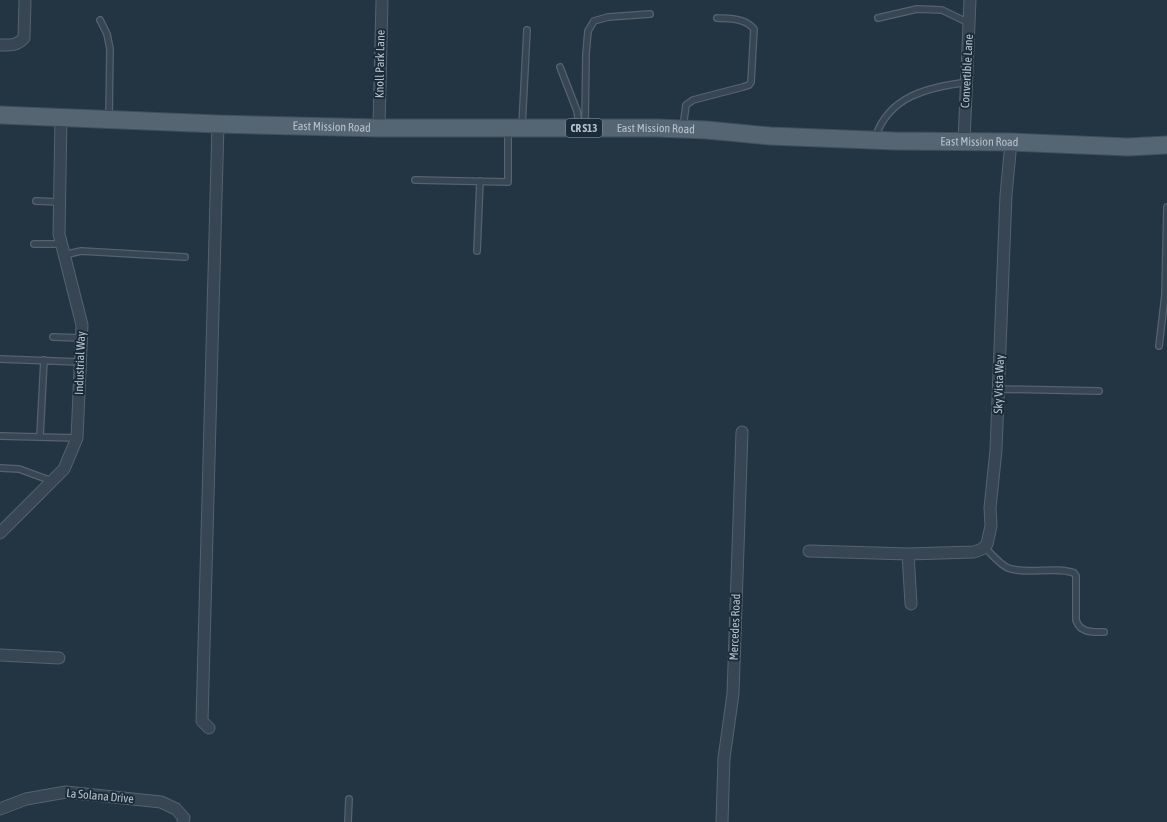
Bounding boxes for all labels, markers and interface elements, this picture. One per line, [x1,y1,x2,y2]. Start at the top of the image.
street label: Knoll Park Lane [372,30,388,98]
street label: Convertible Lane [958,34,976,108]
street label: East Mission Road [292,119,371,135]
road number: CR S13 [566,119,602,137]
street label: East Mission Road [617,121,695,137]
street label: East Mission Road [940,134,1019,149]
street label: Industrial Way [72,331,88,395]
street label: Sky Vista Way [991,354,1007,414]
street label: Mercedes Road [727,593,743,661]
street label: La Solana Drive [66,786,134,806]

